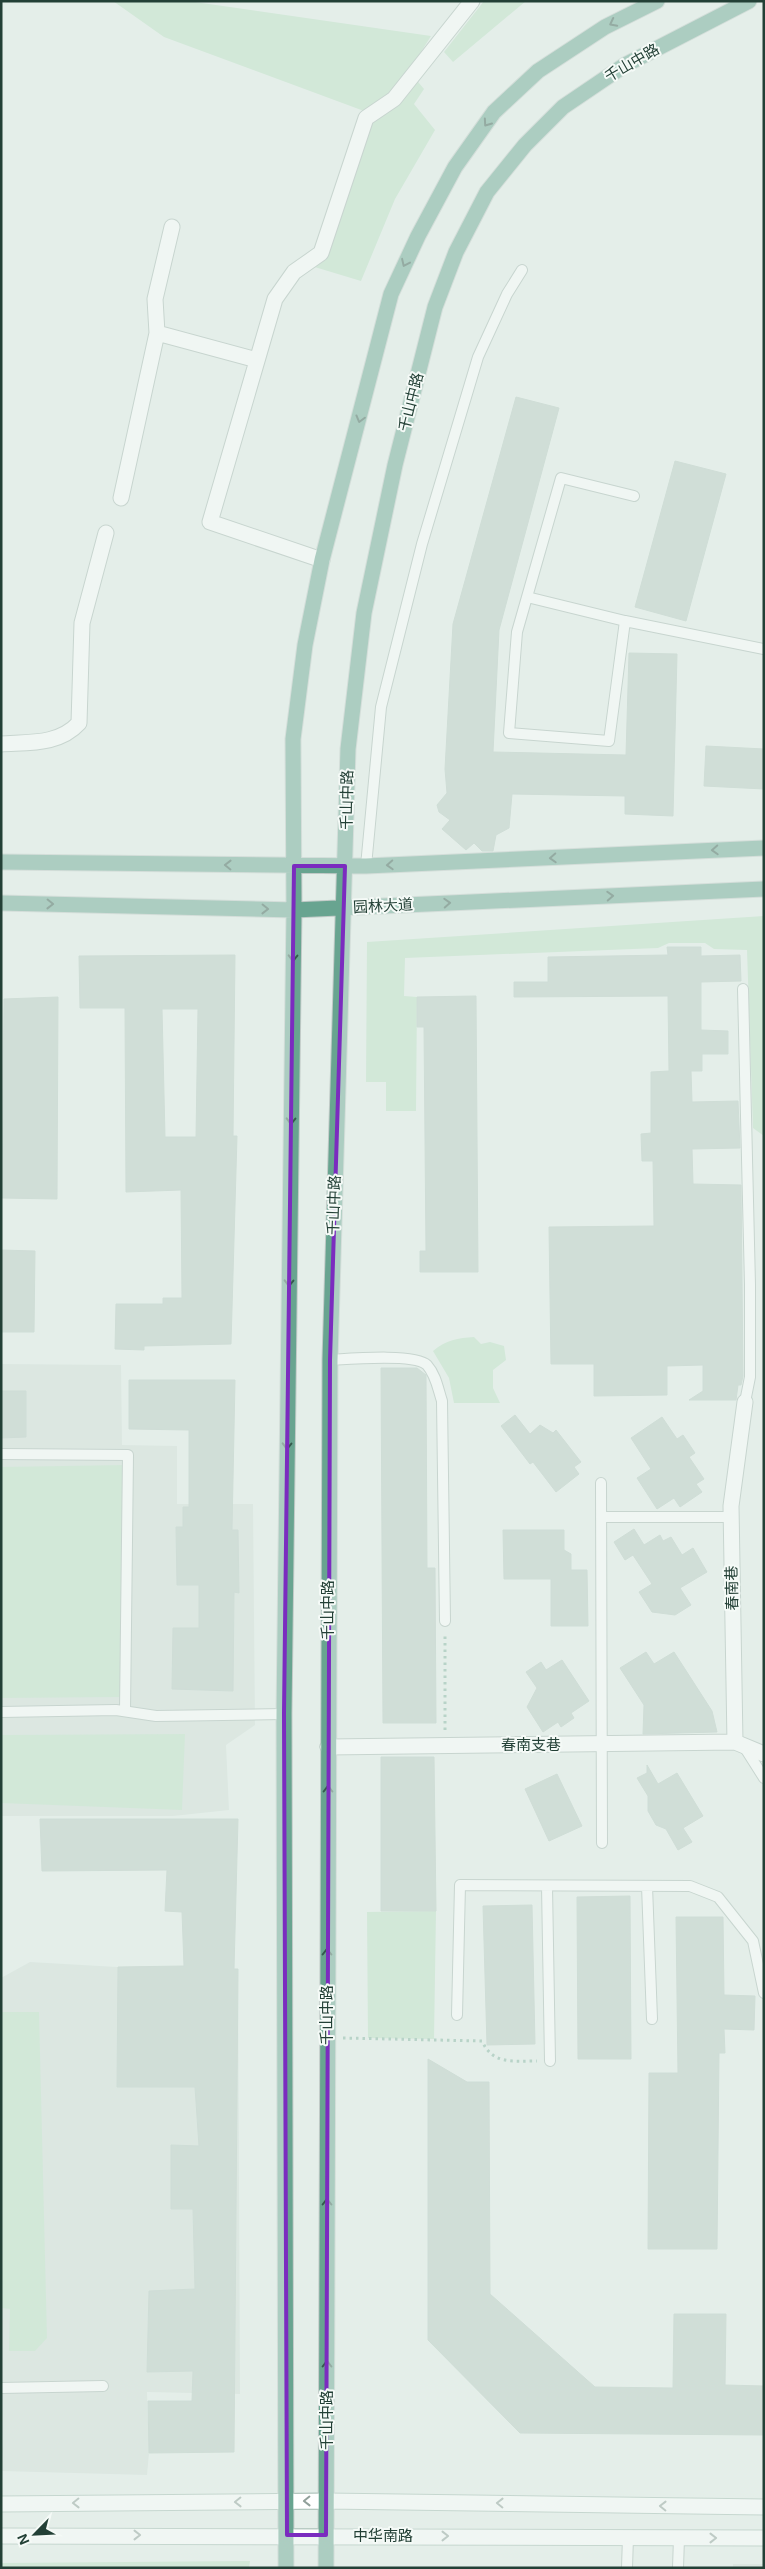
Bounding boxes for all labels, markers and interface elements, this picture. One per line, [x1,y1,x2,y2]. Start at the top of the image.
one-way arrow [609,17,618,27]
street label: 千山中路 [602,40,662,85]
one-way arrow [484,117,492,126]
one-way arrow [401,258,412,267]
street label: 千山中路 [395,371,426,433]
one-way arrow [355,414,365,422]
street label: 千山中路 [337,770,356,830]
one-way arrow [711,845,719,856]
one-way arrow [548,852,556,863]
one-way arrow [386,859,394,870]
one-way arrow [224,860,232,870]
one-way arrow [606,890,614,901]
street label: 园林大道 [353,895,413,916]
one-way arrow [444,898,452,908]
one-way arrow [46,899,54,910]
one-way arrow [262,904,269,914]
one-way arrow [288,955,298,963]
one-way arrow [286,1118,296,1125]
street label: 千山中路 [324,1175,343,1235]
one-way arrow [284,1280,294,1287]
one-way arrow [282,1442,292,1450]
street label: 春南巷 [723,1565,740,1611]
street label: 千山中路 [319,1580,336,1640]
street label: 春南支巷 [501,1736,561,1753]
one-way arrow [323,1785,333,1793]
one-way arrow [322,1948,332,1956]
street label: 千山中路 [318,1985,335,2045]
one-way arrow [322,2198,332,2206]
one-way arrow [322,2360,332,2368]
street label: 千山中路 [318,2390,335,2450]
one-way arrow [303,2496,310,2506]
one-way arrow [234,2497,242,2507]
one-way arrow [71,2498,79,2509]
one-way arrow [496,2498,504,2508]
one-way arrow [658,2501,666,2511]
north arrow [10,2509,60,2559]
street label: 中华南路 [353,2527,413,2544]
one-way arrow [134,2530,142,2540]
text: N [14,2531,32,2547]
one-way arrow [442,2531,449,2541]
one-way arrow [709,2533,717,2543]

